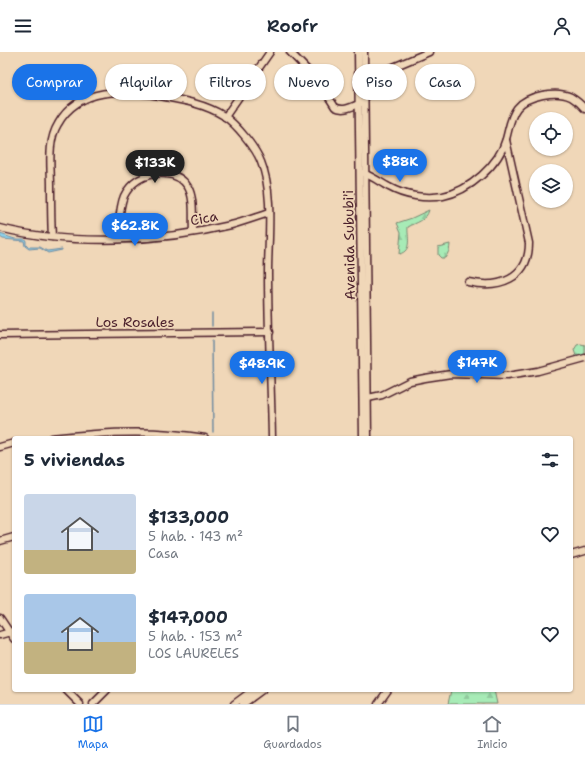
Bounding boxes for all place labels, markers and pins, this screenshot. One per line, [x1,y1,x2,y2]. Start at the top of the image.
pin: $88K [376,149,424,183]
pin: $133K [127,150,183,184]
pin: $62.8K [102,213,168,247]
pin: $147K [449,350,505,384]
pin: $48.9K [229,351,295,385]

